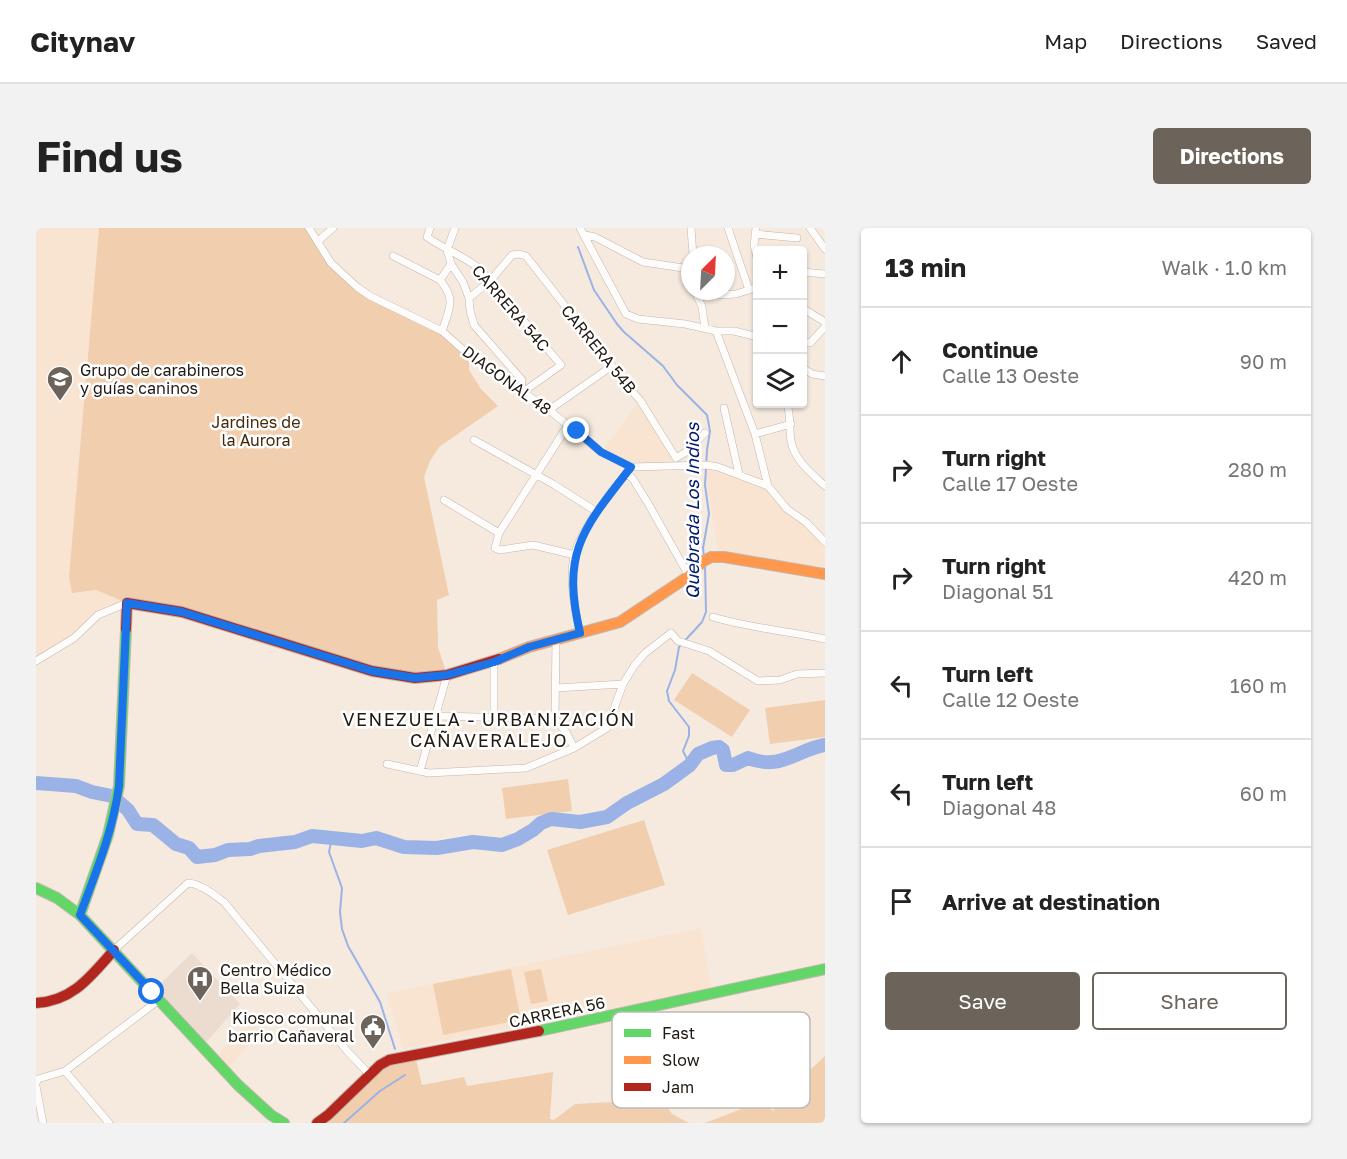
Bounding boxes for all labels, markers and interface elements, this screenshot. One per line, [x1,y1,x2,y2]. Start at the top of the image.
text: Citynav [30,25,135,58]
text: Map [1044,28,1087,54]
text: Directions [1120,28,1223,54]
text: Saved [1256,28,1317,54]
button: Directions [1153,128,1311,184]
text: Find us [36,131,183,181]
north arrow [681,246,735,300]
map controls [753,246,807,408]
button: + [753,246,807,300]
text: 13 min [885,252,966,283]
text: Walk · 1.0 km [1162,255,1287,279]
street label: CARRERA 54C [468,261,554,356]
button: − [753,300,807,354]
street label: CARRERA 54B [557,301,641,397]
text: Continue [942,336,1038,363]
street label: DIAGONAL 48 [459,341,555,419]
icon: ahead [885,345,918,378]
text: 90 m [1240,349,1287,373]
button: layers [753,354,807,408]
place label: Grupo de carabineros y guías caninos [80,360,244,398]
text: Calle 13 Oeste [942,363,1079,387]
school or university icon: Grupo de carabineros y guías caninos [45,364,75,402]
park label: Jardines de la Aurora [212,412,300,450]
route end [563,417,589,443]
water label: Quebrada Los Indios [681,421,703,599]
text: Turn right [942,444,1046,471]
icon: right [885,453,918,486]
text: 280 m [1228,457,1287,481]
text: Calle 17 Oeste [942,471,1078,495]
text: Turn right [942,552,1046,579]
icon: right [885,561,918,594]
text: 420 m [1228,565,1287,589]
text: Diagonal 51 [942,579,1053,603]
text: Turn left [942,660,1033,687]
icon: left [885,669,918,702]
text: 160 m [1230,673,1287,697]
text: Calle 12 Oeste [942,687,1079,711]
district label: VENEZUELA - URBANIZACIÓN CAÑAVERALEJO [342,708,636,751]
text: Turn left [942,768,1033,795]
icon: left [885,777,918,810]
text: 60 m [1240,781,1287,805]
text: Diagonal 48 [942,795,1056,819]
icon: arrive [885,885,918,918]
text: Arrive at destination [942,888,1160,915]
place label: Centro Médico Bella Suiza [220,960,331,998]
hospital icon: Centro Médico Bella Suiza [185,964,215,1002]
button: Save [885,972,1080,1030]
button: Share [1092,972,1287,1030]
route start [138,978,164,1004]
street label: CARRERA 56 [507,992,607,1032]
place label: Kiosco comunal barrio Cañaveral [228,1008,354,1046]
public building icon: Kiosco comunal barrio Cañaveral [358,1012,388,1050]
legend [612,1012,810,1108]
text: Fast [662,1023,695,1043]
text: Slow [662,1050,700,1070]
text: Jam [662,1077,694,1097]

